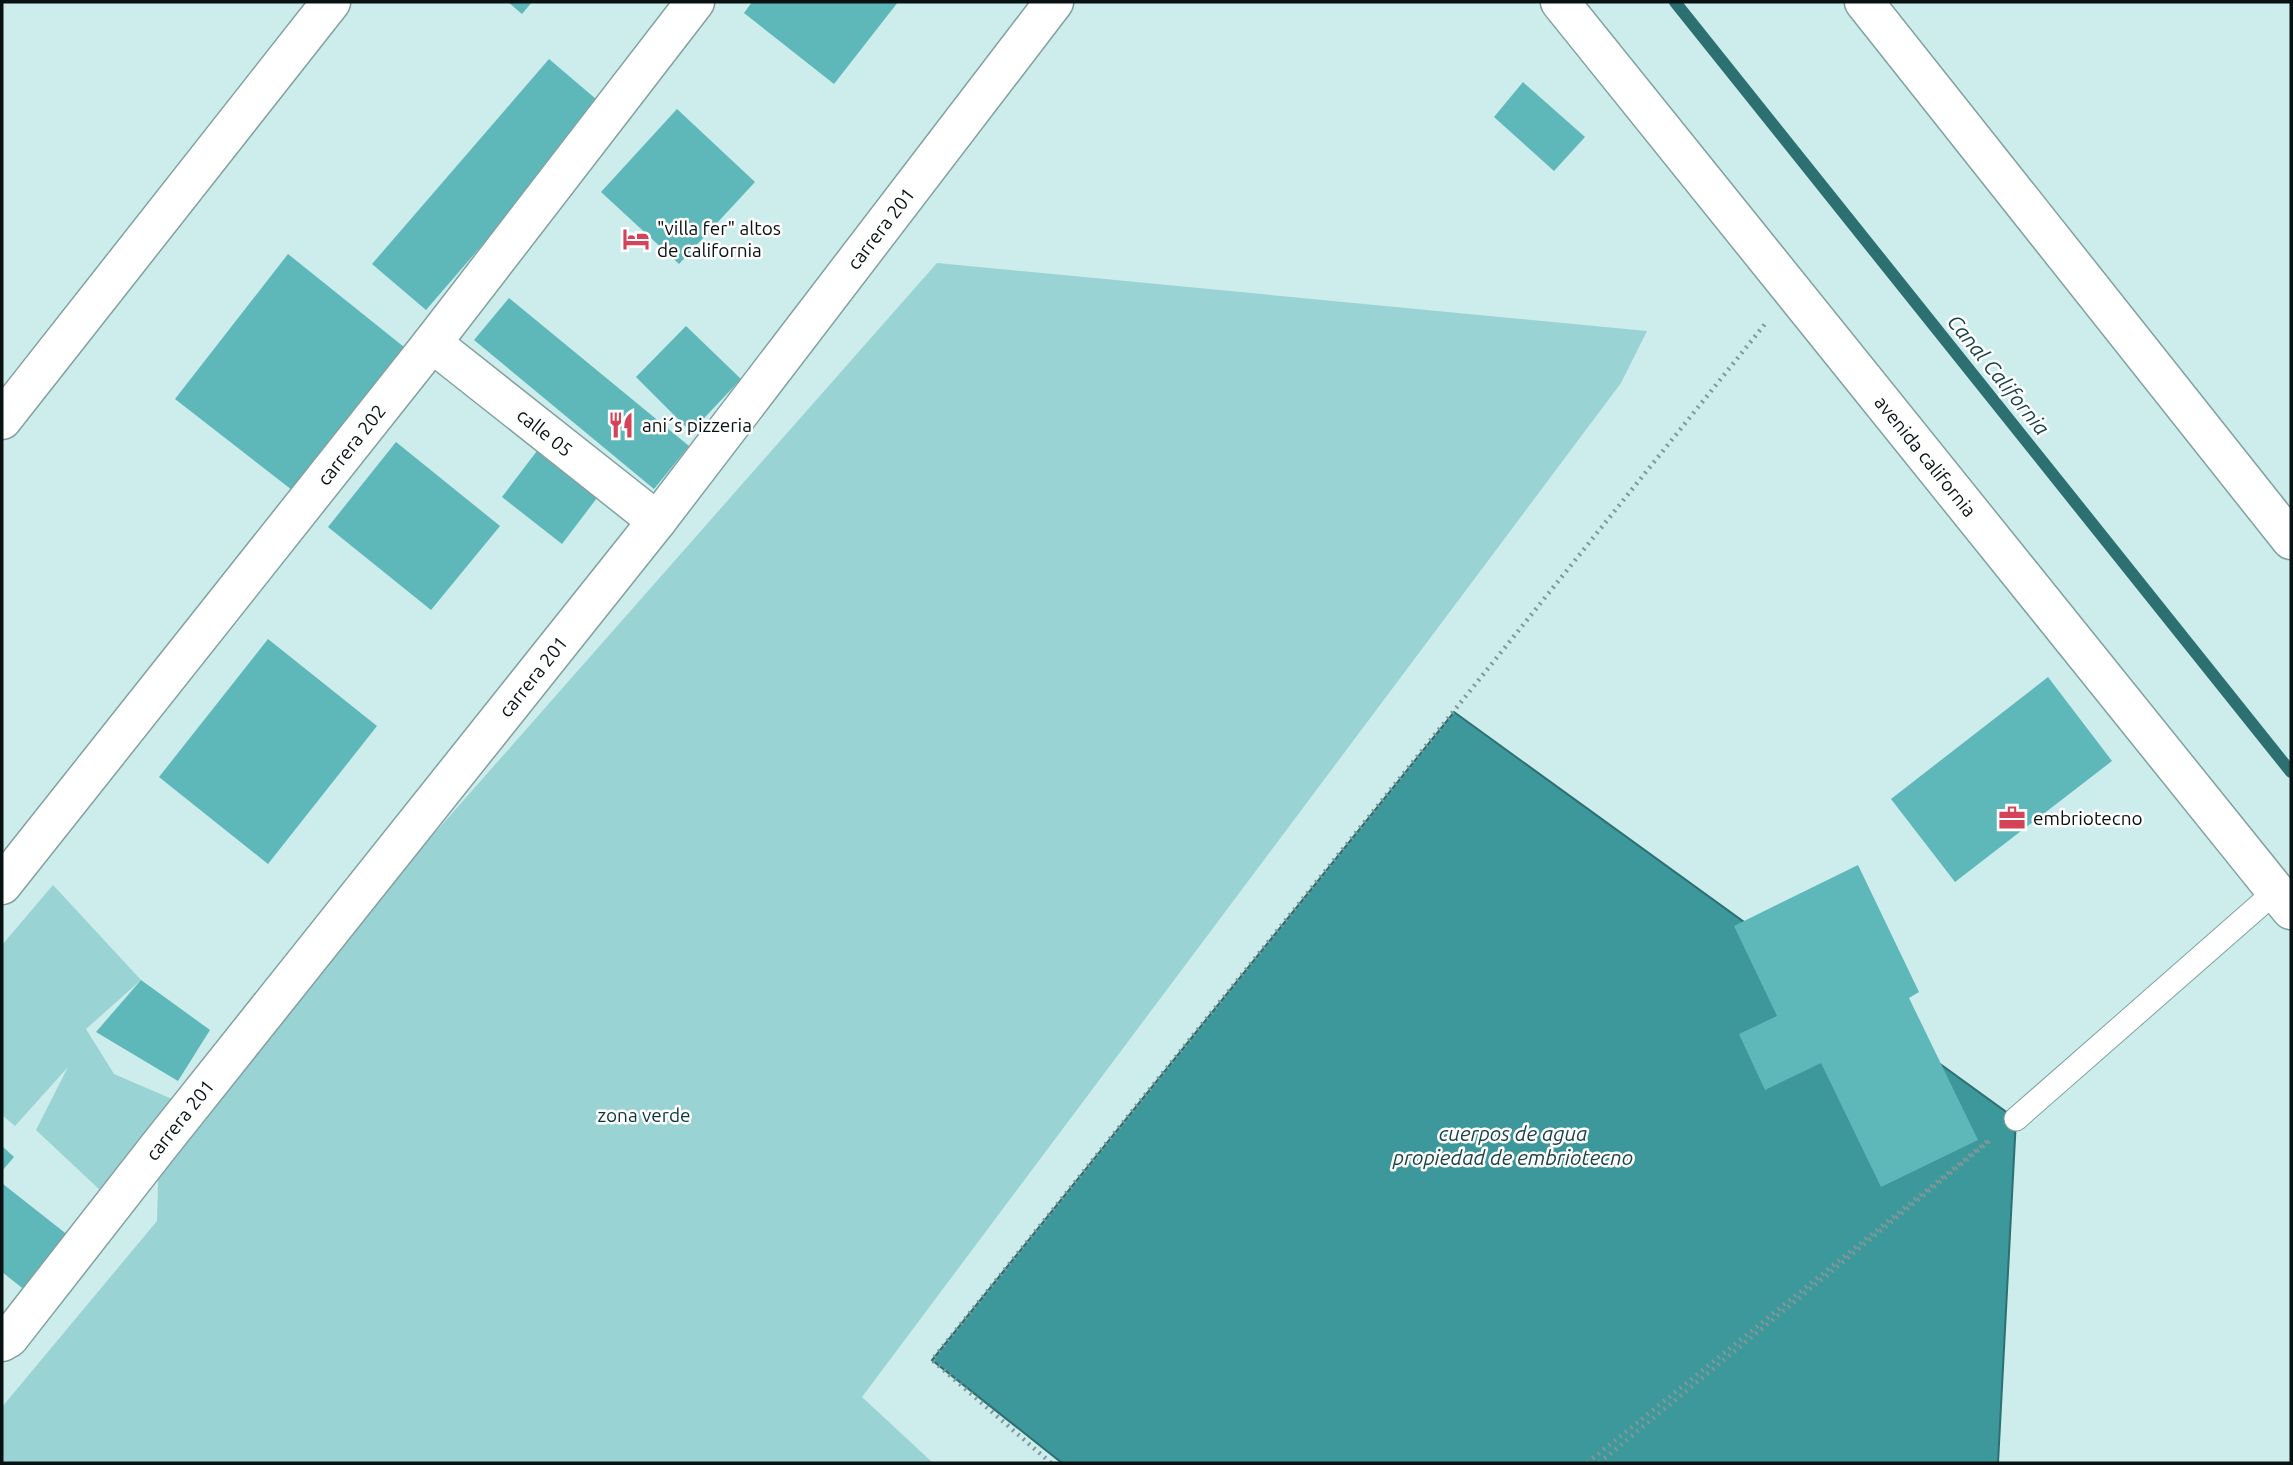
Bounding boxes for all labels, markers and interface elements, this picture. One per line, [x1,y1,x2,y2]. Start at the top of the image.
street label: carrera 201 [842,183,919,274]
place label: "villa fer" altos de california [657,217,781,261]
hotel icon: "villa fer" altos de california [621,224,651,254]
water label: Canal California [1943,309,2055,439]
street label: avenida california [1870,391,1981,521]
street label: carrera 202 [313,400,390,490]
street label: calle 05 [513,404,577,461]
restaurant icon: ani´s pizzeria [606,410,636,440]
place label: ani´s pizzeria [642,414,752,436]
street label: carrera 201 [494,632,572,721]
office icon: embriotecno [1997,803,2027,833]
place label: embriotecno [2033,807,2143,829]
street label: carrera 201 [141,1075,219,1165]
park label: zona verde [597,1104,691,1126]
water label: cuerpos de agua propiedad de embriotecno [1392,1121,1633,1169]

